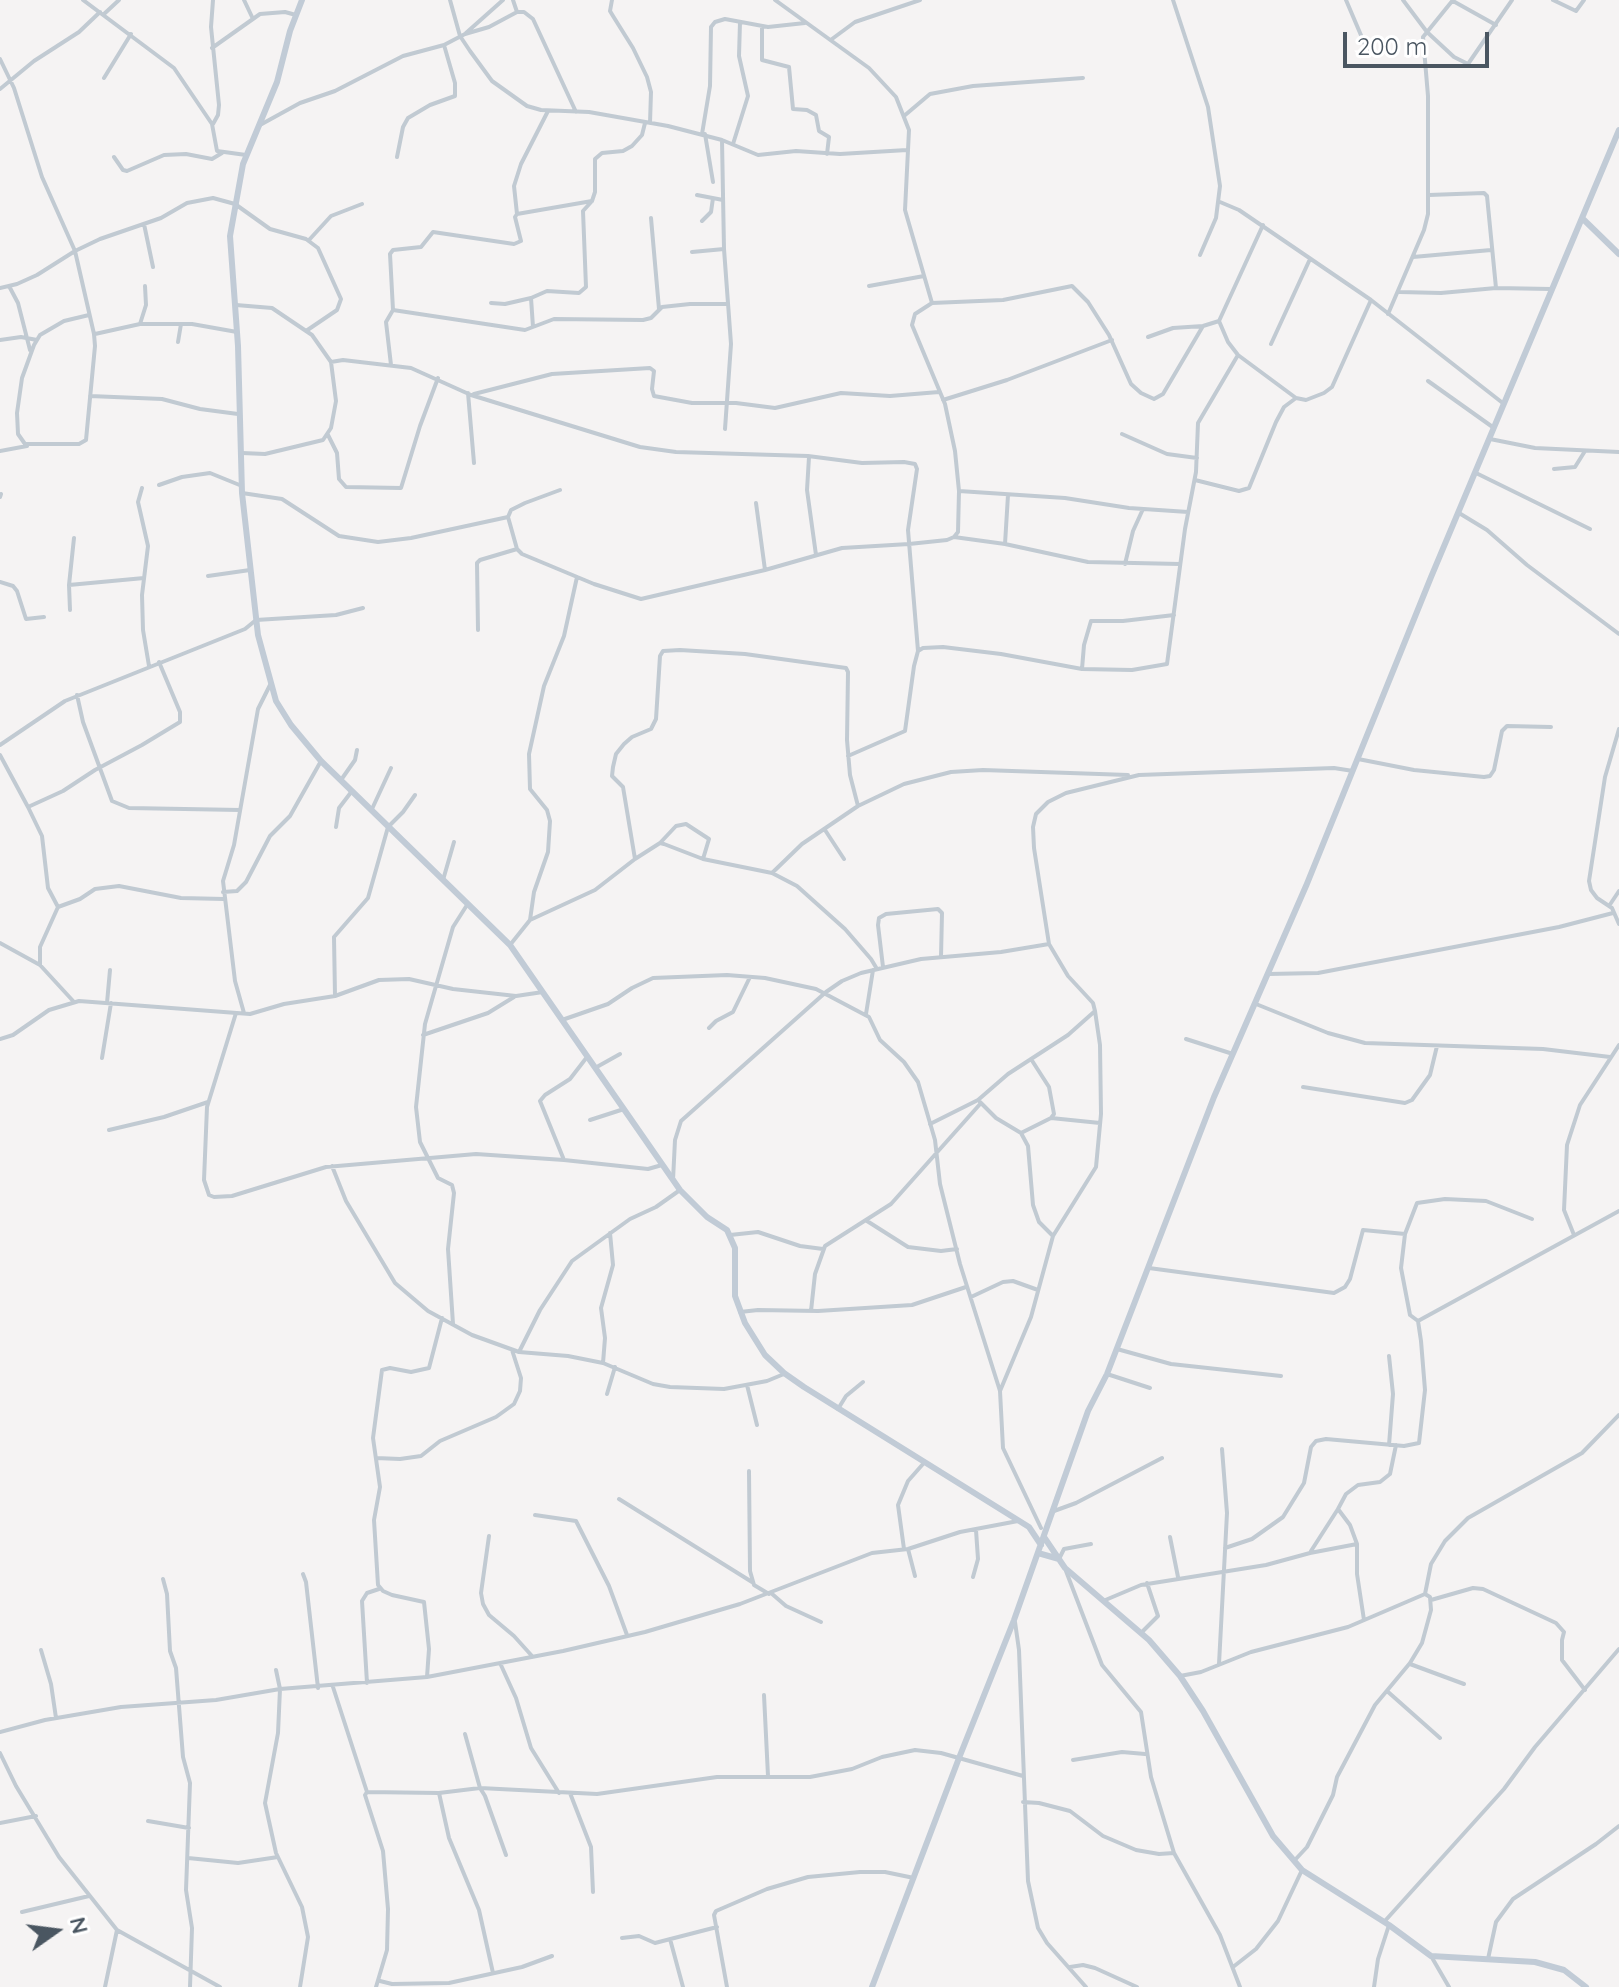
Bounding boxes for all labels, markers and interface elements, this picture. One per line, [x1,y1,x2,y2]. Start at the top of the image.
scale bar [1347,16,1493,66]
text: 200 m [1357,31,1427,61]
north arrow [16,1891,96,1971]
text: N [64,1914,95,1936]

